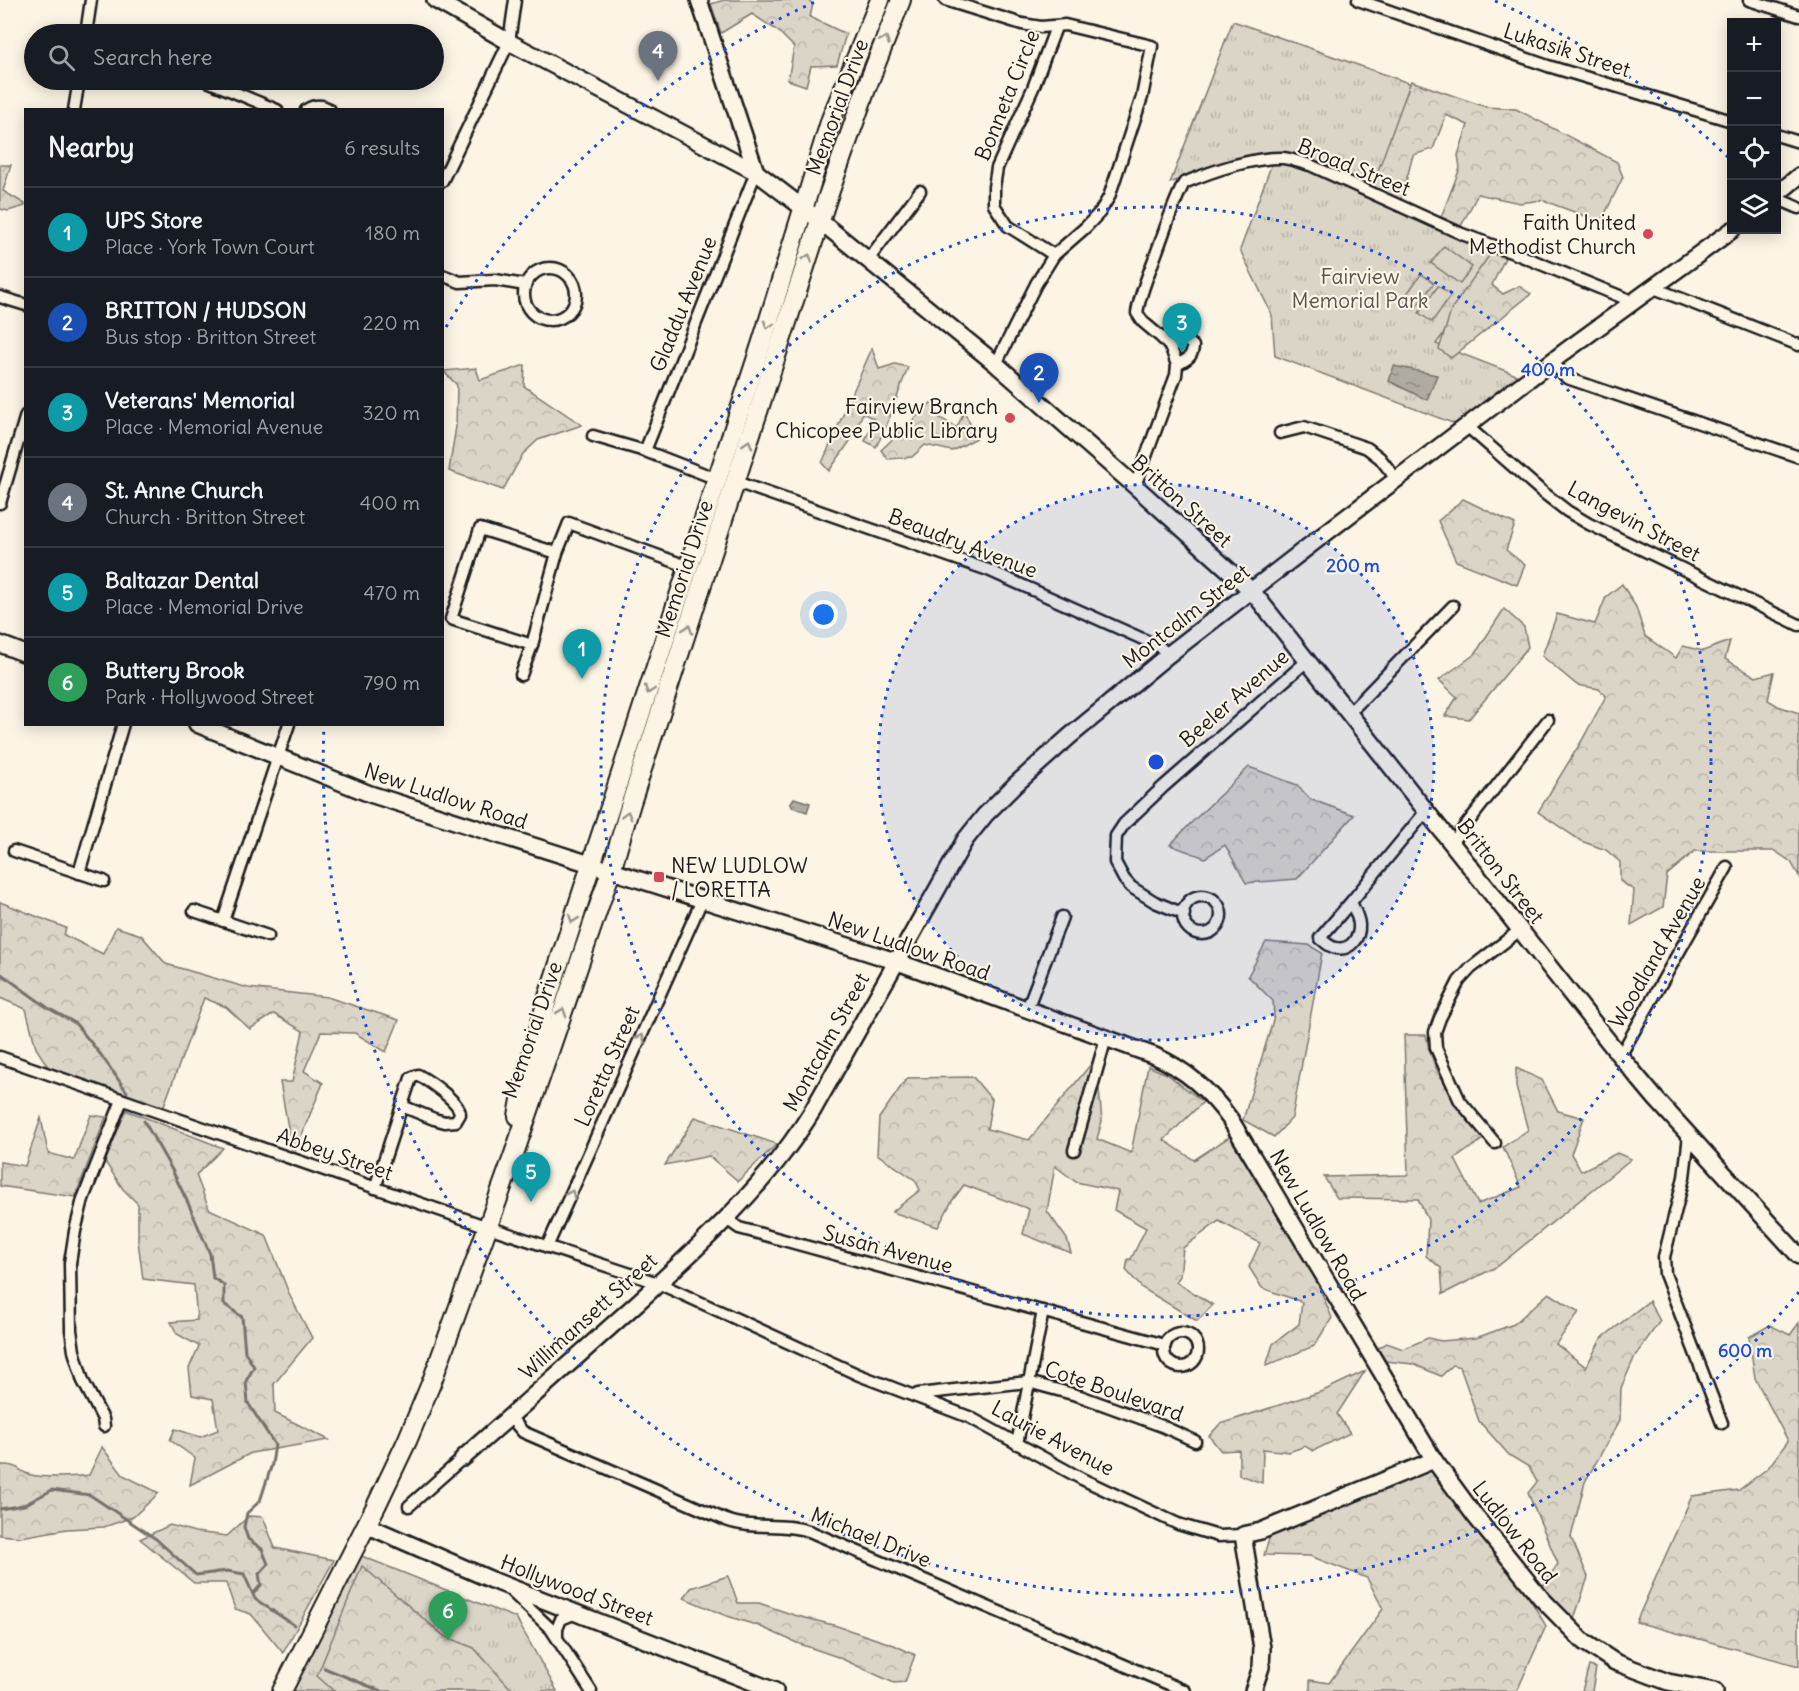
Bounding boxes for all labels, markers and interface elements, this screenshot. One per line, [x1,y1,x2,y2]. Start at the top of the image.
street label: Lukasik Street [1500,17,1634,83]
map controls [1727,18,1781,234]
button: + [1727,18,1781,72]
search box [24,24,444,90]
street label: Bonneta Circle [968,26,1046,164]
pin: 4 [638,32,678,81]
street label: Memorial Drive [800,35,874,179]
one-way arrow [877,36,890,46]
icon: search [45,41,78,74]
text: Search here [93,43,212,71]
button: − [1727,72,1781,126]
button: locate [1727,126,1781,180]
text: Nearby [48,131,134,164]
street label: Broad Street [1294,132,1414,202]
text: 6 results [344,135,420,160]
button: layers [1727,180,1781,234]
text: UPS Store [105,206,203,234]
place label: Faith United Methodist Church [1469,209,1636,260]
text: 1 [64,220,71,245]
text: 180 m [365,220,420,245]
marker: Faith United Methodist Church [1641,227,1655,241]
street label: Gladdu Avenue [643,232,723,376]
text: Place · York Town Court [105,234,315,259]
one-way arrow [801,253,813,264]
park label: Fairview Memorial Park [1292,263,1428,314]
text: BRITTON / HUDSON [105,296,307,324]
pin: 3 [1162,304,1202,353]
text: 2 [62,310,73,335]
text: 220 m [363,310,420,335]
one-way arrow [763,319,775,330]
text: Bus stop · Britton Street [105,324,316,349]
pin: 2 [1020,354,1058,403]
text: 400 m [1521,358,1575,381]
text: Veterans' Memorial [105,386,295,414]
place label: Fairview Branch Chicopee Public Library [775,393,998,444]
text: 3 [62,400,73,425]
text: 320 m [362,400,420,425]
marker: Fairview Branch Chicopee Public Library [1003,411,1017,425]
text: Place · Memorial Avenue [105,414,323,439]
one-way arrow [741,439,754,450]
street label: Britton Street [1126,449,1238,553]
street label: Langevin Street [1563,475,1705,567]
text: St. Anne Church [105,476,263,504]
text: 4 [62,490,73,515]
text: 400 m [360,490,420,515]
street label: Memorial Drive [649,497,719,641]
street label: Beaudry Avenue [885,502,1041,584]
text: Church · Britton Street [105,504,305,529]
text: 200 m [1326,554,1380,577]
street label: Montcalm Street [1117,558,1255,674]
text: Baltazar Dental [105,566,259,594]
text: 5 [62,580,73,605]
text: 470 m [363,580,420,605]
text: Place · Memorial Drive [105,594,304,619]
your location [809,600,838,629]
one-way arrow [681,624,693,635]
pin: 1 [562,630,602,679]
street label: Beeler Avenue [1174,643,1294,753]
text: Buttery Brook [105,656,245,684]
text: 6 [62,670,73,695]
text: 790 m [363,670,420,695]
text: Park · Hollywood Street [105,684,314,709]
one-way arrow [643,684,656,695]
centre of rings [1146,752,1166,772]
street label: New Ludlow Road [361,757,531,835]
one-way arrow [620,810,632,820]
street label: Britton Street [1452,813,1550,929]
place label: NEW LUDLOW / LORETTA [671,852,808,903]
marker: NEW LUDLOW / LORETTA [652,870,666,884]
street label: Woodland Avenue [1603,871,1711,1033]
street label: New Ludlow Road [824,906,994,986]
one-way arrow [568,913,581,924]
street label: Memorial Drive [496,958,568,1102]
street label: Montcalm Street [777,968,875,1116]
street label: Loretta Street [568,1001,646,1131]
one-way arrow [555,1007,568,1018]
one-way arrow [634,1034,646,1045]
street label: Abbey Street [273,1122,397,1186]
street label: New Ludlow Road [1264,1145,1372,1305]
pin: 5 [512,1152,550,1202]
one-way arrow [564,1189,576,1200]
street label: Susan Avenue [820,1219,956,1279]
street label: Willimansett Street [513,1247,663,1385]
text: 600 m [1718,1339,1772,1362]
street label: Cote Boulevard [1041,1355,1187,1427]
street label: Laurie Avenue [987,1394,1119,1482]
street label: Ludlow Road [1467,1475,1563,1589]
street label: Michael Drive [807,1501,935,1573]
street label: Hollywood Street [497,1548,657,1632]
pin: 6 [428,1592,468,1641]

